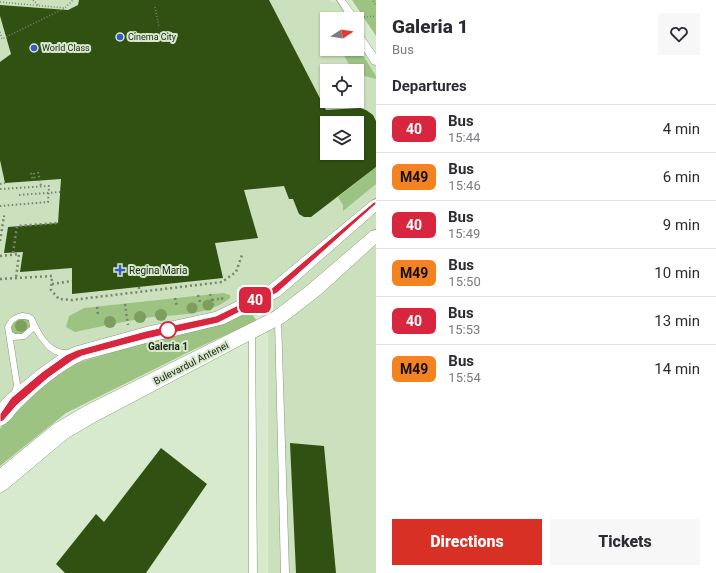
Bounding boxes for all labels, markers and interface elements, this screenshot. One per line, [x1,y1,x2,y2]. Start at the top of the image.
north arrow [320,12,364,56]
map controls [320,12,364,160]
button: heart [658,13,700,55]
text: Galeria 1 [392,15,469,38]
marker: Cinema City [115,32,125,42]
place label: Cinema City [128,32,177,42]
text: Bus [392,42,414,57]
marker: World Class [29,43,39,53]
place label: World Class [42,43,90,53]
button: locate [320,64,364,108]
text: Departures [392,77,467,95]
text: Bus [448,112,474,130]
button: layers [320,116,364,160]
text: 4 min [663,120,700,138]
text: 40 [406,121,422,137]
text: 15:44 [448,130,480,145]
text: Bus [448,160,474,178]
text: 6 min [663,168,700,186]
text: M49 [400,169,428,185]
text: 15:46 [448,178,481,193]
text: Bus [448,208,474,226]
text: 9 min [663,216,700,234]
text: 40 [406,217,422,233]
text: 15:49 [448,226,480,241]
text: Bus [448,256,474,274]
marker: Regina Maria [114,264,126,276]
text: 10 min [654,264,700,282]
place label: Regina Maria [129,265,187,276]
text: M49 [400,265,428,281]
text: 15:50 [448,274,481,289]
line badge: 40 [237,287,273,313]
text: 40 [247,292,263,308]
text: Bus [448,304,474,322]
text: 13 min [654,312,700,330]
text: 40 [406,313,422,329]
marker: Galeria 1 [159,321,177,339]
text: 15:53 [448,322,480,337]
street label: Bulevardul Antenei [152,339,230,387]
place label: Galeria 1 [148,341,188,352]
text: Bus [448,352,474,370]
text: 14 min [654,360,700,378]
text: M49 [400,361,428,377]
text: 15:54 [448,370,481,385]
button: Directions [392,519,542,565]
button: Tickets [550,519,700,565]

